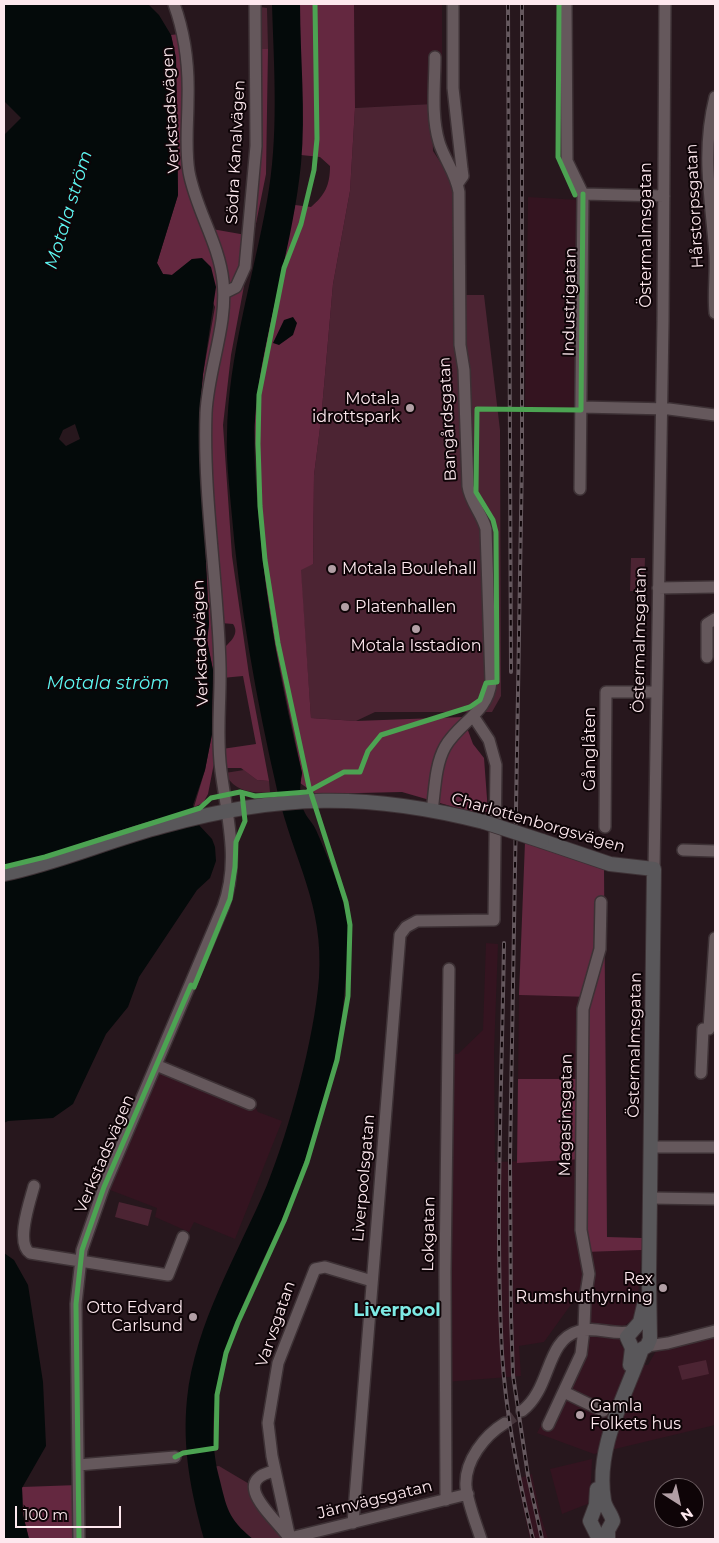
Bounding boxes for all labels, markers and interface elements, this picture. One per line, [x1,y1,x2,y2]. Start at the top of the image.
street label: Verkstadsvägen [158,46,184,174]
street label: Södra Kanalvägen [223,79,249,225]
street label: Hårstorpsgatan [682,143,708,269]
water label: Motala ström [41,148,97,272]
street label: Östermalmsgatan [636,162,656,308]
street label: Industrigatan [559,247,581,357]
street label: Bangårdsgatan [435,356,461,482]
place label: Motala idrottspark [312,389,400,427]
marker: Motala idrottspark [404,402,416,414]
place label: Motala Boulehall [342,559,477,579]
marker: Motala Boulehall [326,563,338,575]
street label: Östermalmsgatan [629,567,651,713]
street label: Verkstadsvägen [189,579,213,707]
place label: Platenhallen [355,597,456,617]
marker: Platenhallen [339,601,351,613]
marker: Motala Isstadion [410,623,422,635]
place label: Motala Isstadion [351,636,481,656]
water label: Motala ström [47,673,169,695]
street label: Gånglåten [580,707,600,791]
street label: Charlottenborgsvägen [449,789,627,857]
street label: Östermalmsgatan [624,972,646,1118]
street label: Magasinsgatan [555,1053,577,1177]
street label: Verkstadsvägen [71,1092,139,1216]
street label: Liverpoolsgatan [349,1113,379,1243]
street label: Lokgatan [419,1196,439,1272]
place label: Rex Rumshuthyrning [515,1269,653,1307]
street label: Varvsgatan [252,1279,300,1369]
marker: Rex Rumshuthyrning [657,1282,669,1294]
place label: Otto Edvard Carlsund [87,1298,183,1336]
district label: Liverpool [353,1300,441,1322]
marker: Otto Edvard Carlsund [187,1311,199,1323]
place label: Gamla Folkets hus [590,1396,681,1434]
marker: Gamla Folkets hus [574,1409,586,1421]
street label: Järnvägsgatan [316,1476,434,1524]
north arrow [654,1478,704,1528]
scale bar [18,1496,124,1528]
text: N [677,1504,697,1525]
text: 100 m [23,1505,68,1524]

